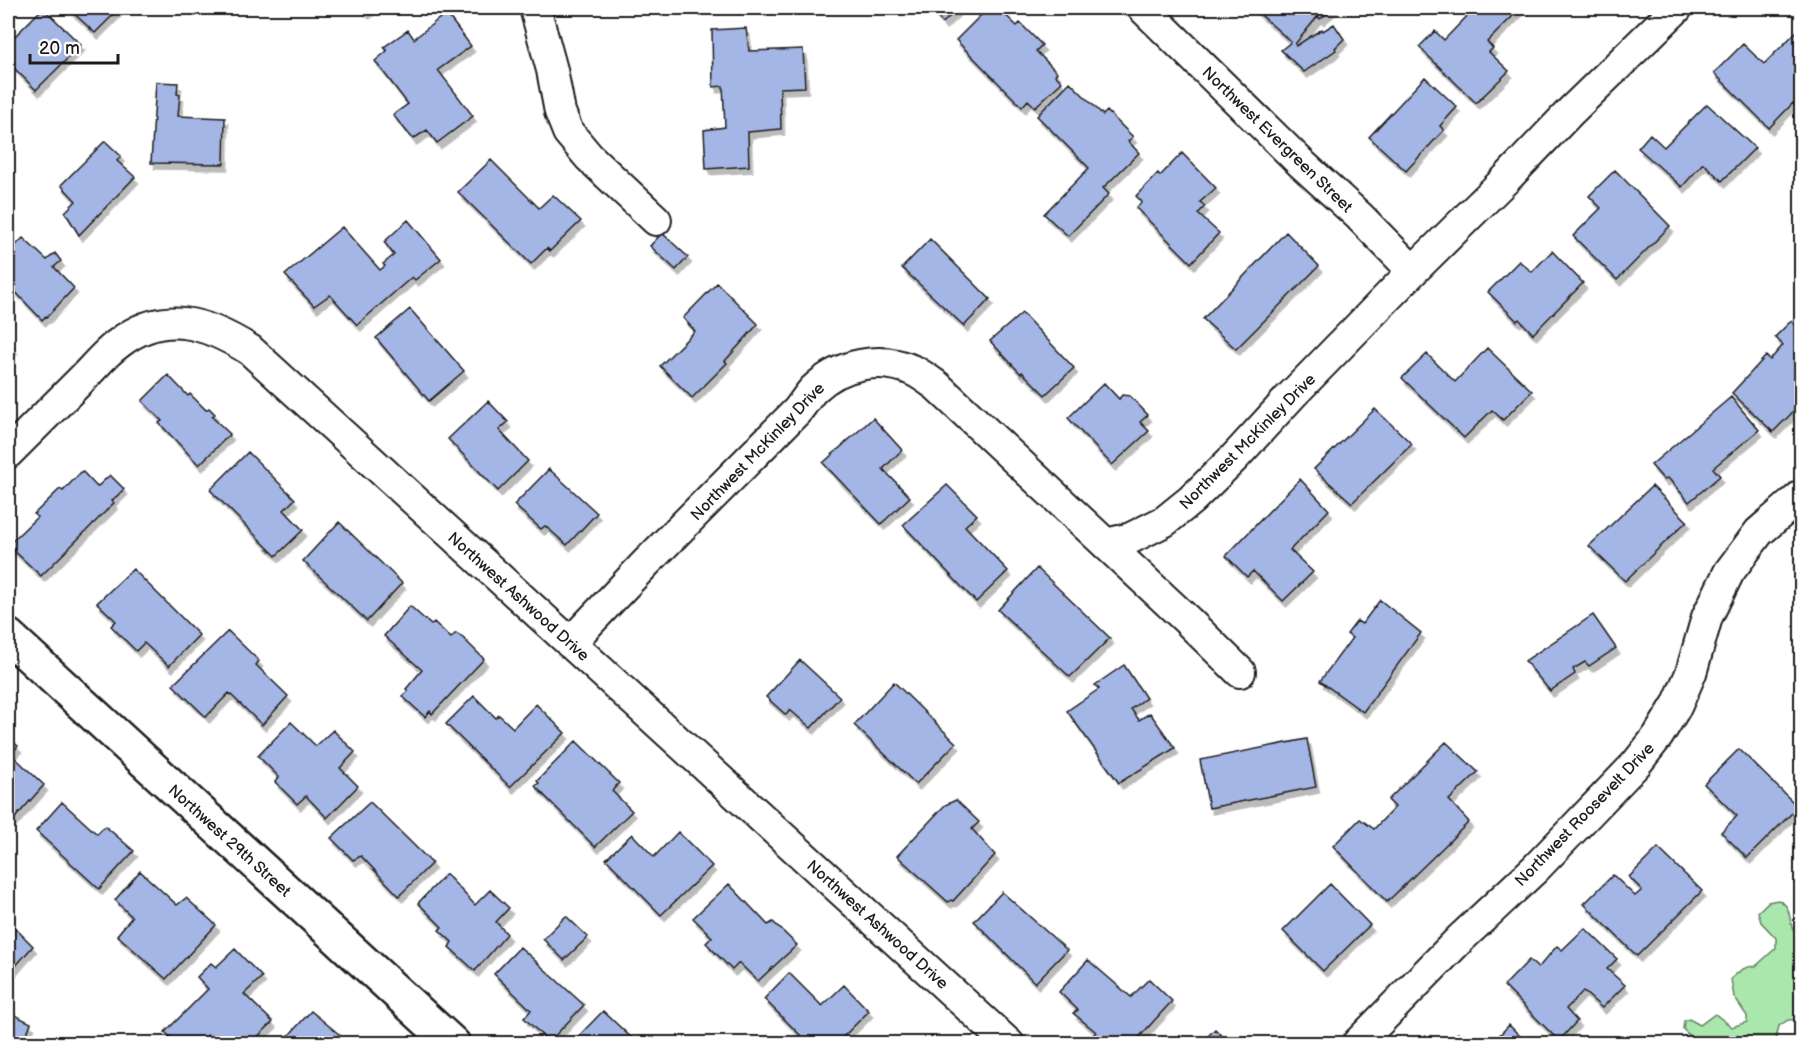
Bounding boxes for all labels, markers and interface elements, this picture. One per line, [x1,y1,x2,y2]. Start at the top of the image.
scale bar [30,27,118,65]
text: 20 m [39,38,80,59]
street label: Northwest Evergreen Street [1198,63,1356,217]
street label: Northwest McKinley Drive [1176,370,1320,514]
street label: Northwest McKinley Drive [687,379,829,525]
street label: Northwest Ashwood Drive [443,529,593,666]
street label: Northwest Roosevelt Drive [1511,739,1659,891]
street label: Northwest 29th Street [164,781,294,901]
street label: Northwest Ashwood Drive [802,857,952,994]

